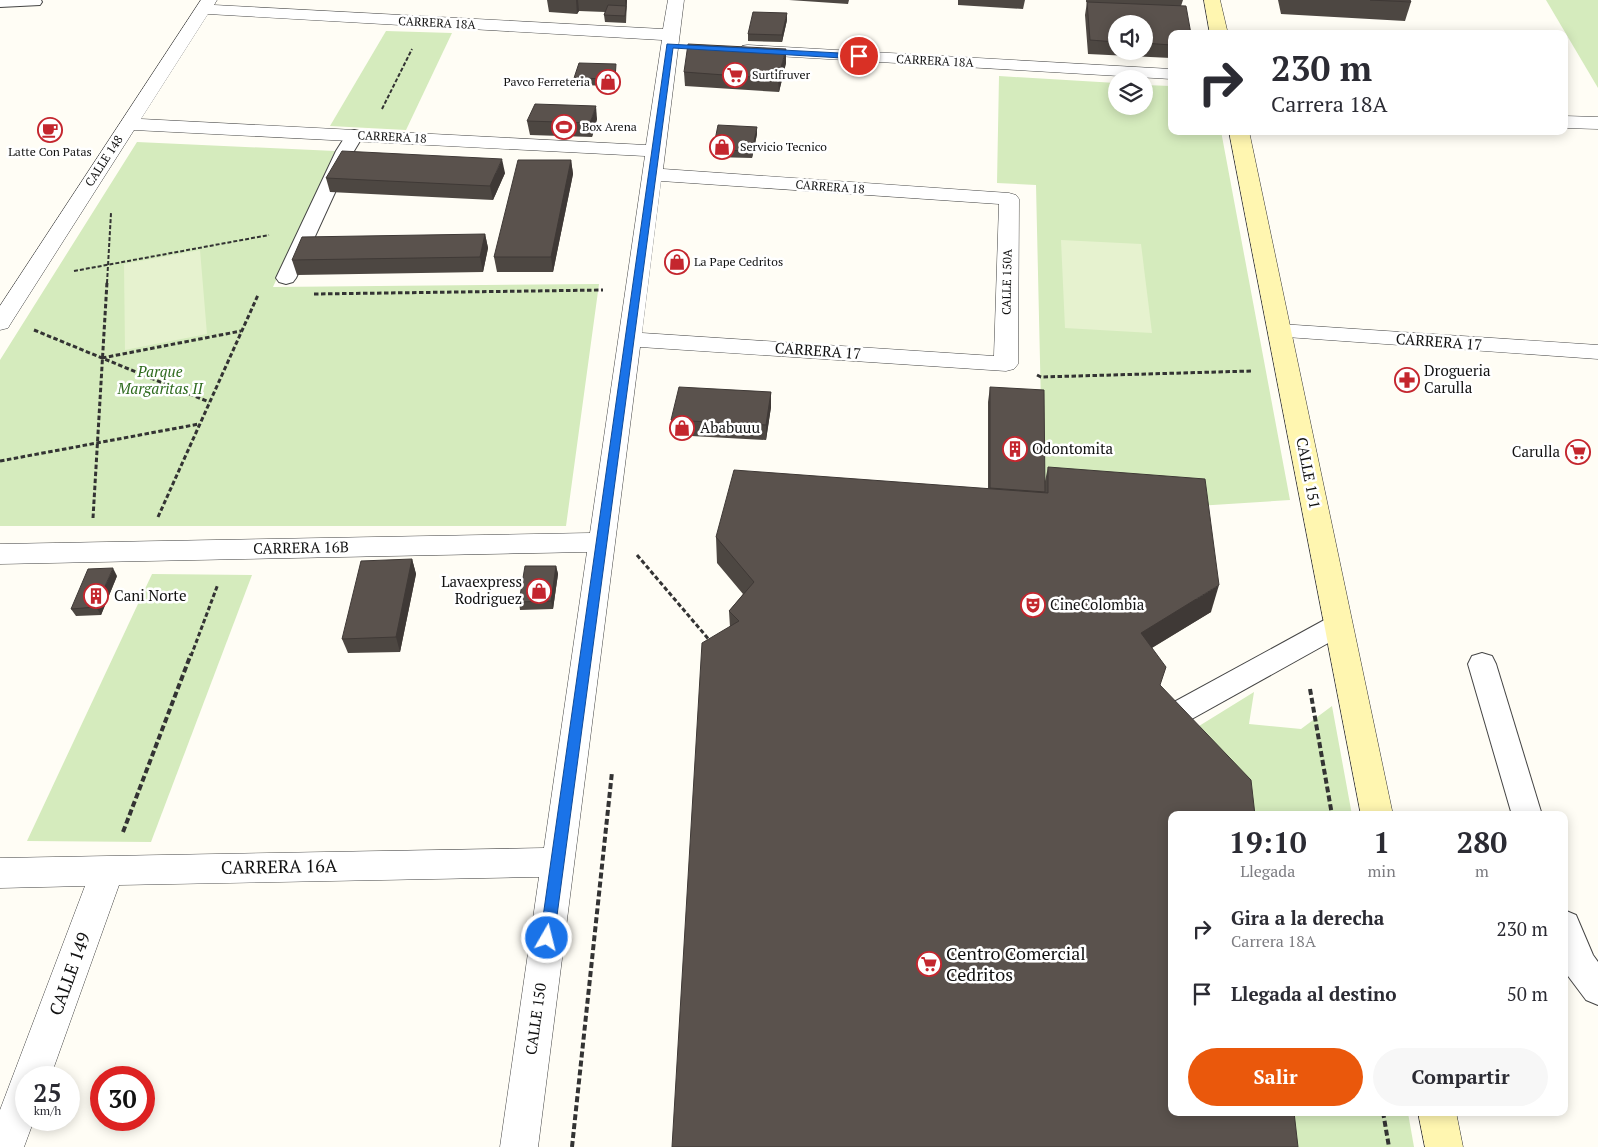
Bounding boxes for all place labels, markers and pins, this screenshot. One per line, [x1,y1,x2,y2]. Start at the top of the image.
pin [838,35,880,77]
supermarket icon: Surtifruver [722,62,748,88]
place label: Surtifruver [752,67,810,82]
shop icon: Pavco Ferreteria [595,69,621,95]
place label: Pavco Ferreteria [503,74,590,89]
sports icon: Box Arena [551,114,577,140]
cafe icon: Latte Con Patas [37,117,63,143]
place label: Box Arena [582,119,637,134]
shop icon: Servicio Tecnico [709,134,735,160]
place label: Servicio Tecnico [740,139,827,154]
place label: Latte Con Patas [8,144,92,159]
shop icon: La Pape Cedritos [664,249,690,275]
place label: La Pape Cedritos [694,254,783,269]
place label: Drogueria Carulla [1424,360,1491,397]
pharmacy icon: Drogueria Carulla [1394,367,1420,393]
shop icon: Ababuuu [669,415,695,441]
place label: Ababuuu [700,417,760,437]
building icon: Odontomita [1002,436,1028,462]
place label: Odontomita [1032,438,1114,458]
supermarket icon: Carulla [1565,439,1591,465]
place label: Carulla [1512,441,1560,461]
place label: Lavaexpress Rodriguez [441,571,522,608]
shop icon: Lavaexpress Rodriguez [526,578,552,604]
building icon: Cani Norte [83,583,109,609]
place label: Cani Norte [114,585,186,605]
theatre icon: CineColombia [1020,592,1046,618]
place label: CineColombia [1050,594,1145,614]
place label: Centro Comercial Cedritos [946,941,1086,986]
supermarket icon: Centro Comercial Cedritos [916,951,942,977]

